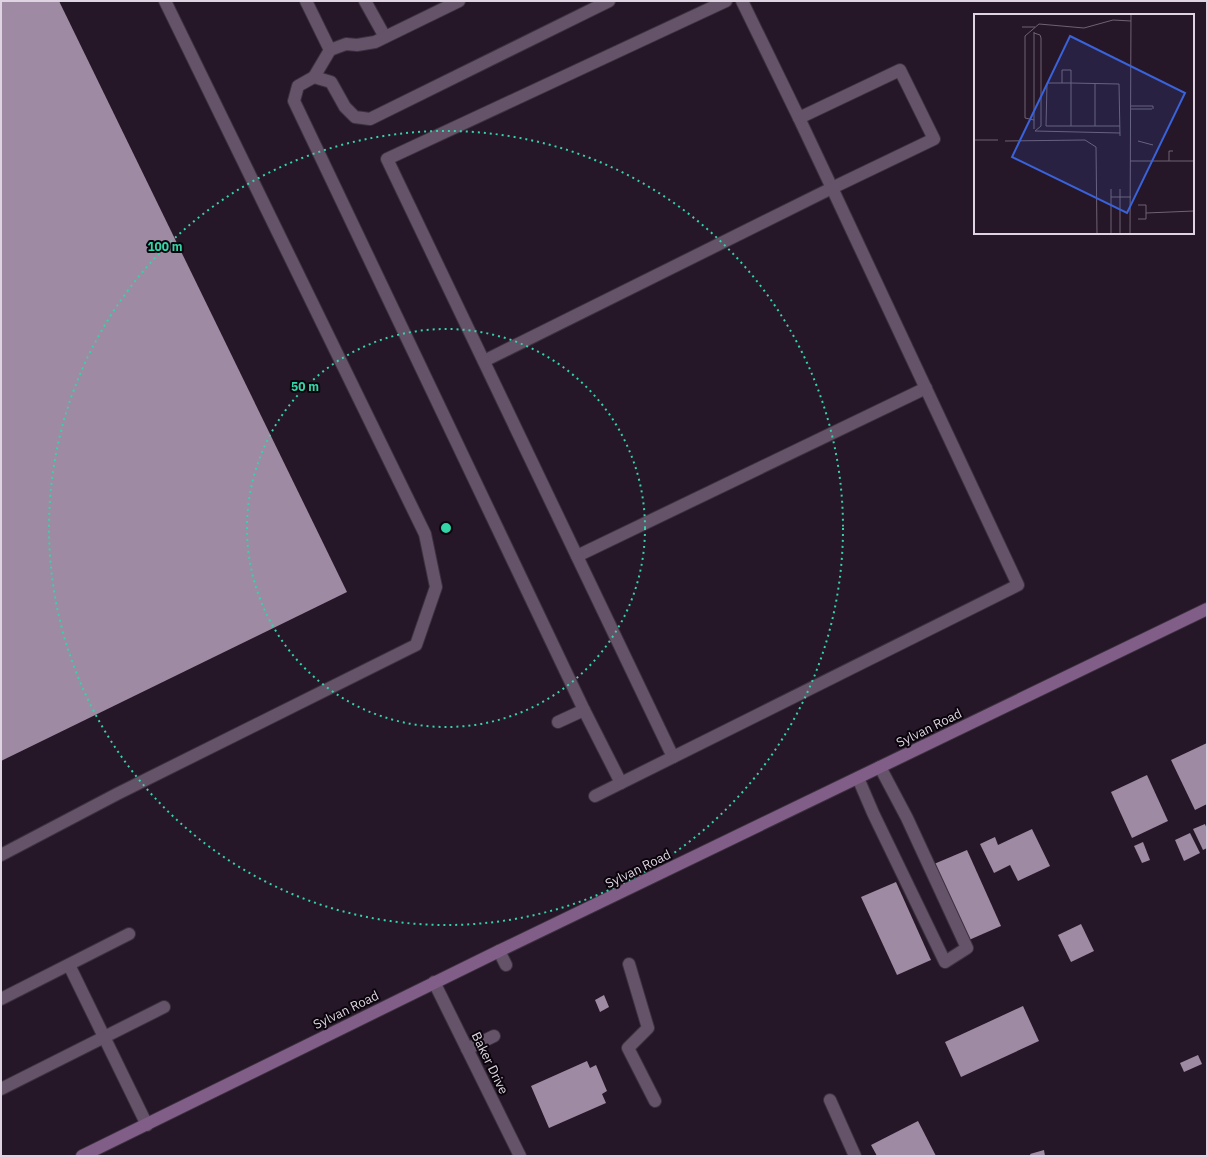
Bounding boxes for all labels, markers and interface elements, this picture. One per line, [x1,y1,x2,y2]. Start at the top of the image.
inset map [974,14,1194,234]
text: 100 m [147,239,183,254]
text: 50 m [291,379,319,394]
centre of rings [439,521,453,535]
street label: Sylvan Road [893,705,965,751]
street label: Sylvan Road [602,846,674,892]
street label: Sylvan Road [310,987,382,1033]
street label: Baker Drive [468,1029,512,1097]

